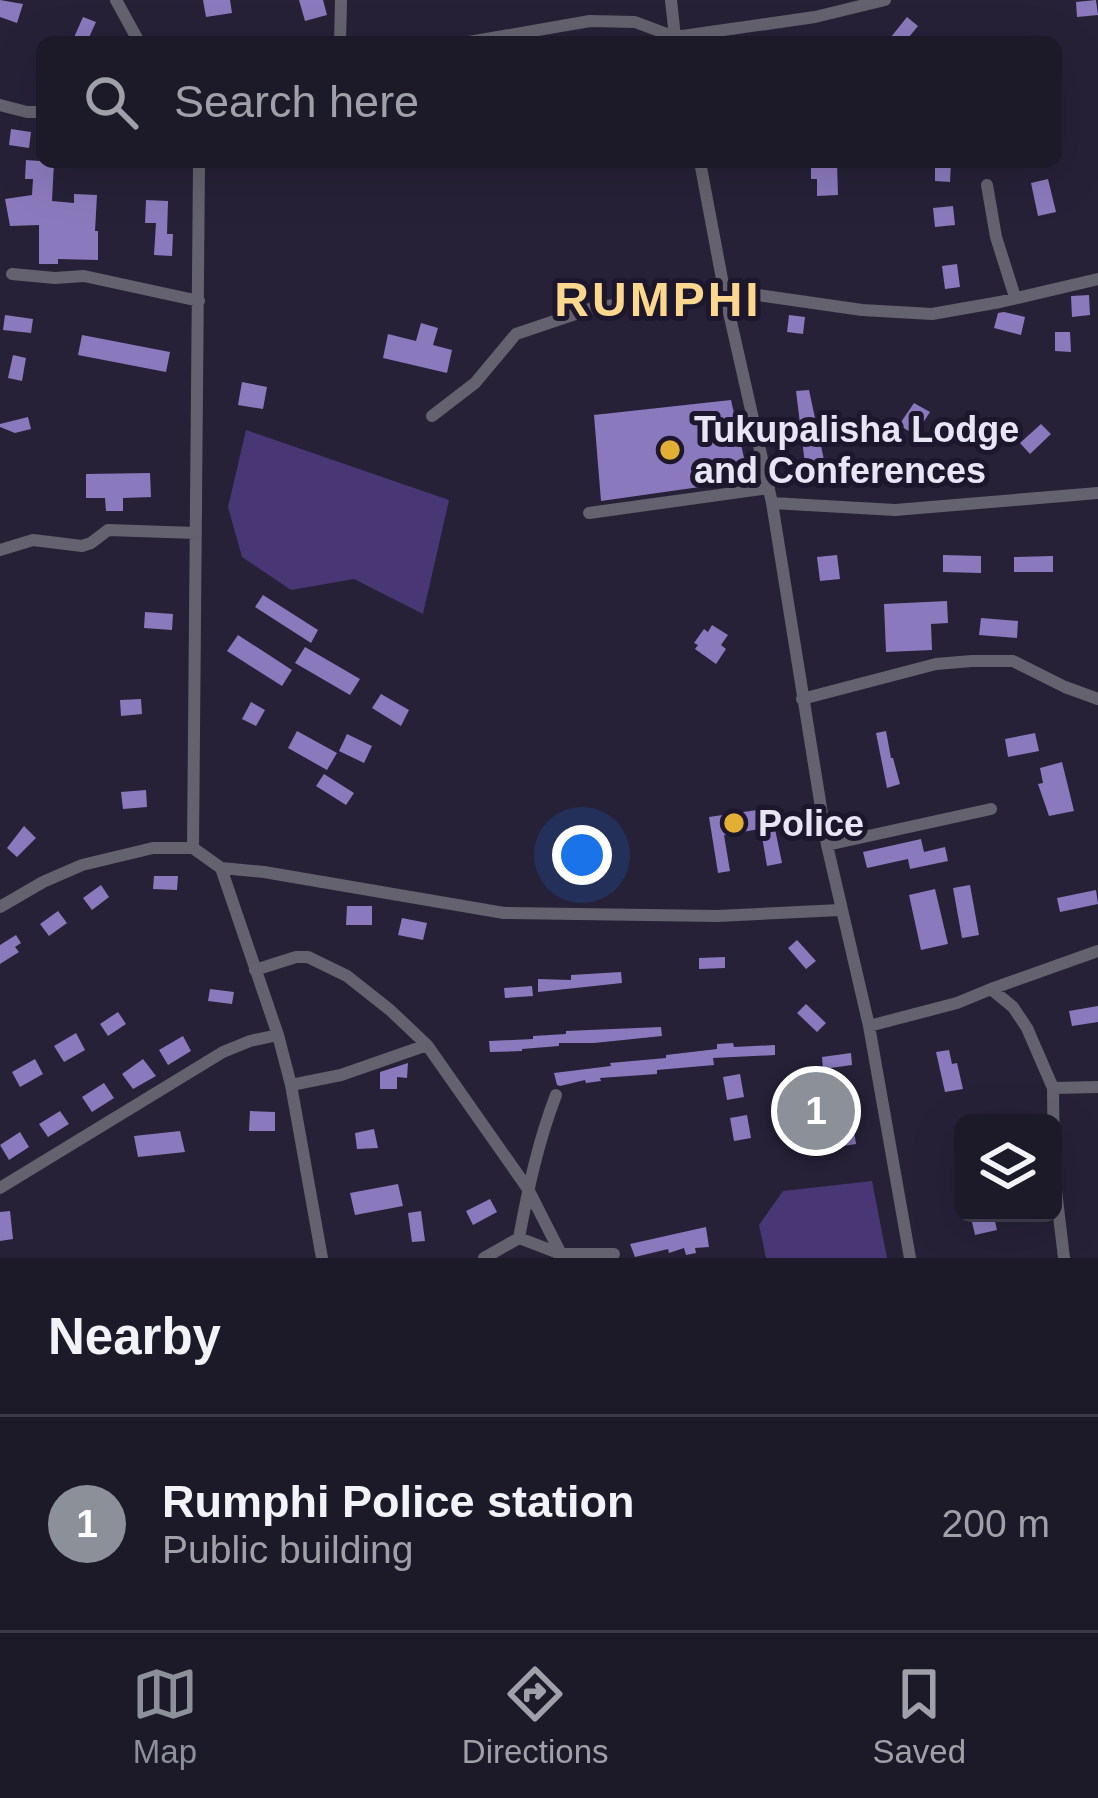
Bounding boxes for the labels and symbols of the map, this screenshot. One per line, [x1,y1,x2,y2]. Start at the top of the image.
district label: RUMPHI [554,273,762,326]
place label: Tukupalisha Lodge and Conferences [694,409,1019,491]
marker: Tukupalisha Lodge and Conferences [657,437,683,463]
place label: Police [758,803,864,844]
marker: Police [721,810,747,836]
your location [552,825,612,885]
pin: 1 [777,1066,855,1156]

